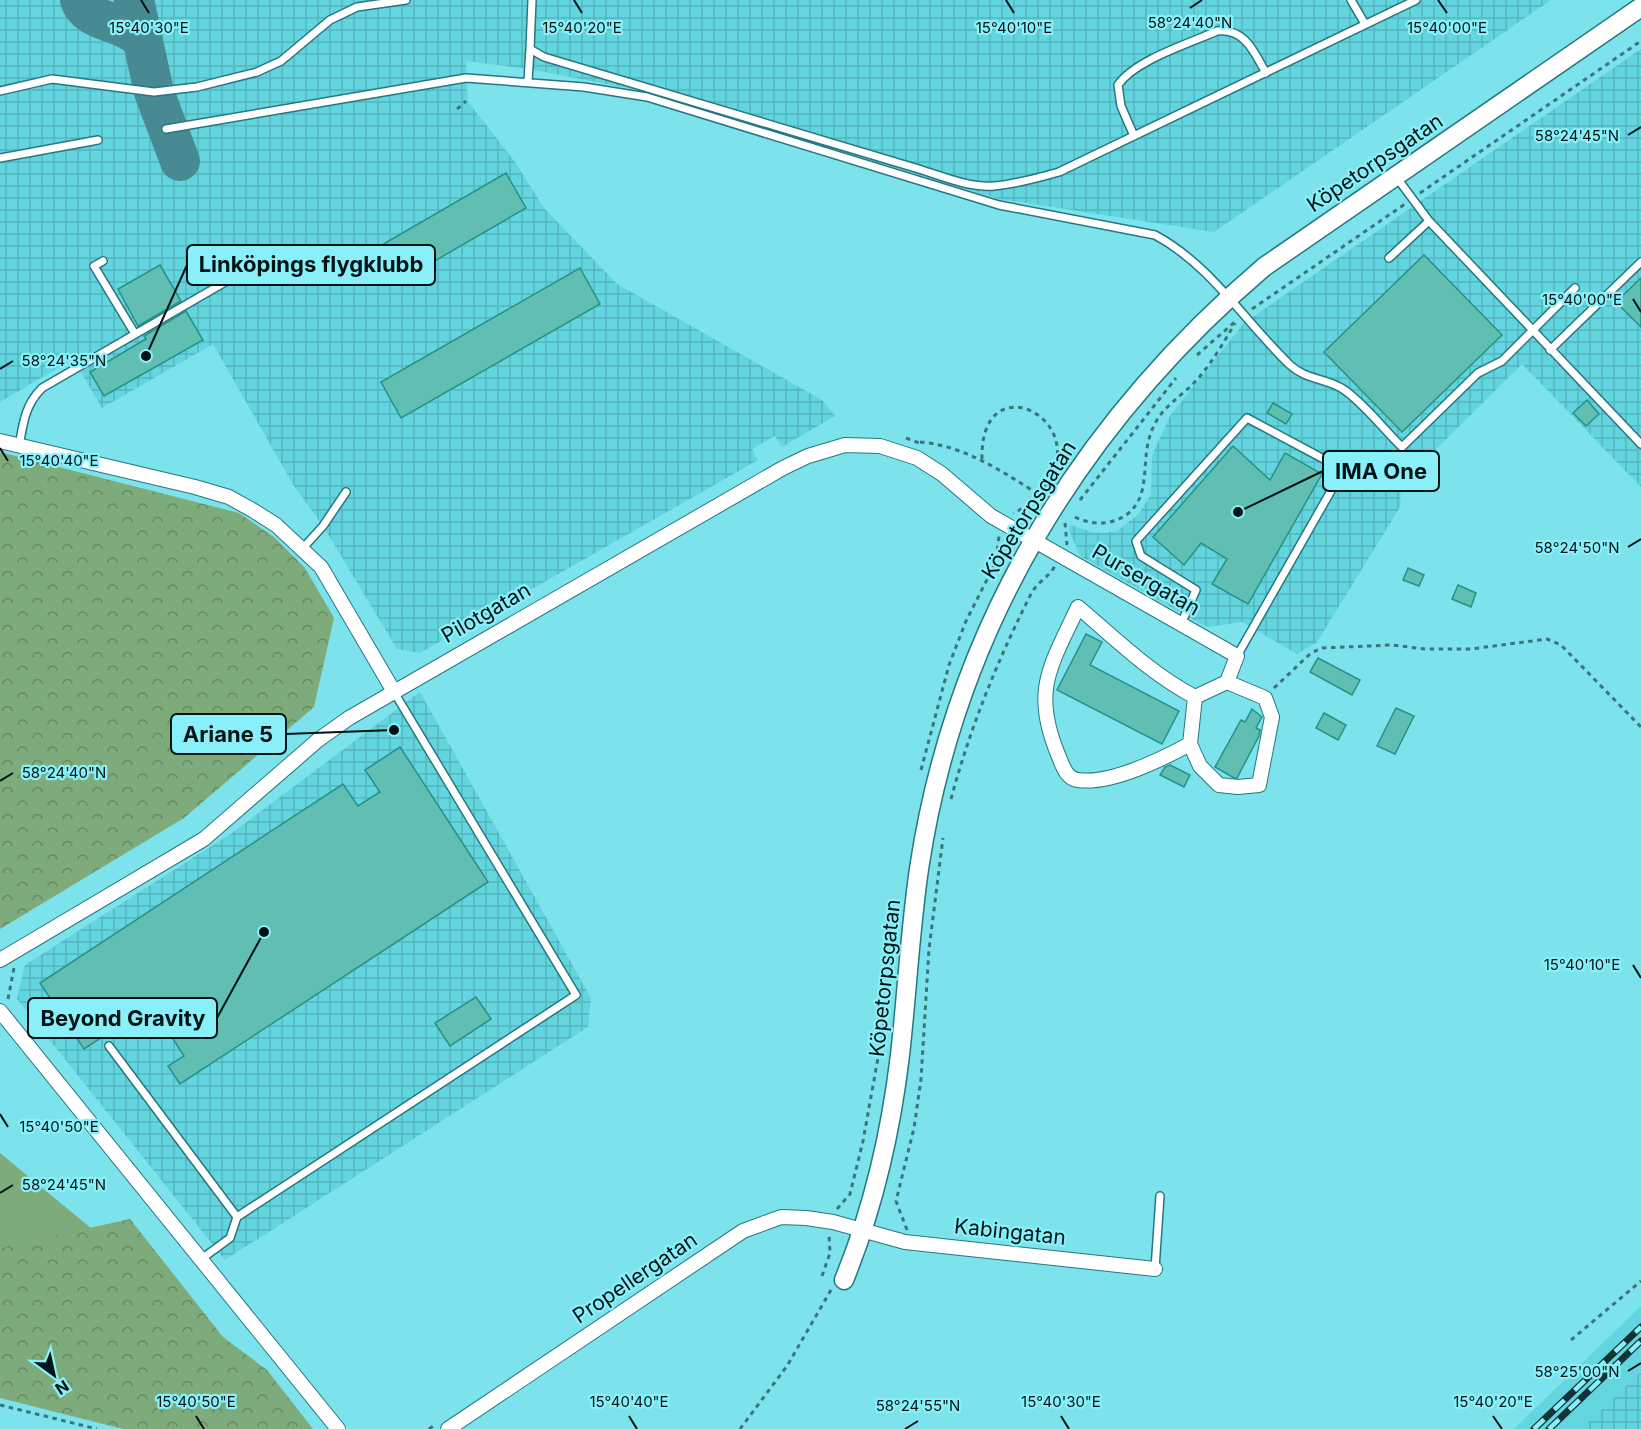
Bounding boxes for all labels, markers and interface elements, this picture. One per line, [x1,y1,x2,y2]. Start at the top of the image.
text: 58°24'40"N [1148,13,1232,32]
text: 15°40'30"E [109,18,189,37]
text: 15°40'20"E [542,18,622,37]
text: 15°40'10"E [976,18,1052,37]
text: 15°40'00"E [1407,18,1487,37]
street label: Köpetorpsgatan [1302,108,1447,217]
text: 58°24'45"N [1535,126,1619,145]
callout: Linköpings flygklubb [187,245,435,285]
text: Linköpings flygklubb [199,251,423,277]
text: 15°40'00"E [1542,290,1622,309]
text: 58°24'35"N [22,351,106,370]
street label: Köpetorpsgatan [976,436,1081,583]
text: 15°40'40"E [19,451,99,470]
callout: IMA One [1323,451,1439,491]
text: IMA One [1335,458,1427,484]
text: 58°24'50"N [1535,538,1619,557]
street label: Pursergatan [1088,539,1205,621]
street label: Pilotgatan [437,577,535,648]
callout: Ariane 5 [171,714,286,754]
text: Ariane 5 [183,721,273,747]
text: 58°24'40"N [22,763,106,782]
street label: Köpetorpsgatan [864,898,905,1058]
text: 15°40'10"E [1544,955,1620,974]
callout: Beyond Gravity [28,998,217,1038]
text: Beyond Gravity [41,1005,205,1031]
text: 15°40'50"E [19,1117,99,1136]
text: 58°24'45"N [22,1175,106,1194]
street label: Kabingatan [953,1213,1067,1250]
street label: Propellergatan [568,1227,702,1328]
north arrow [24,1345,84,1405]
text: 58°25'00"N [1535,1362,1620,1381]
text: N [52,1376,73,1399]
text: 15°40'50"E [156,1392,236,1411]
text: 15°40'40"E [589,1392,669,1411]
text: 15°40'30"E [1021,1392,1101,1411]
text: 15°40'20"E [1453,1392,1533,1411]
text: 58°24'55"N [876,1396,960,1415]

